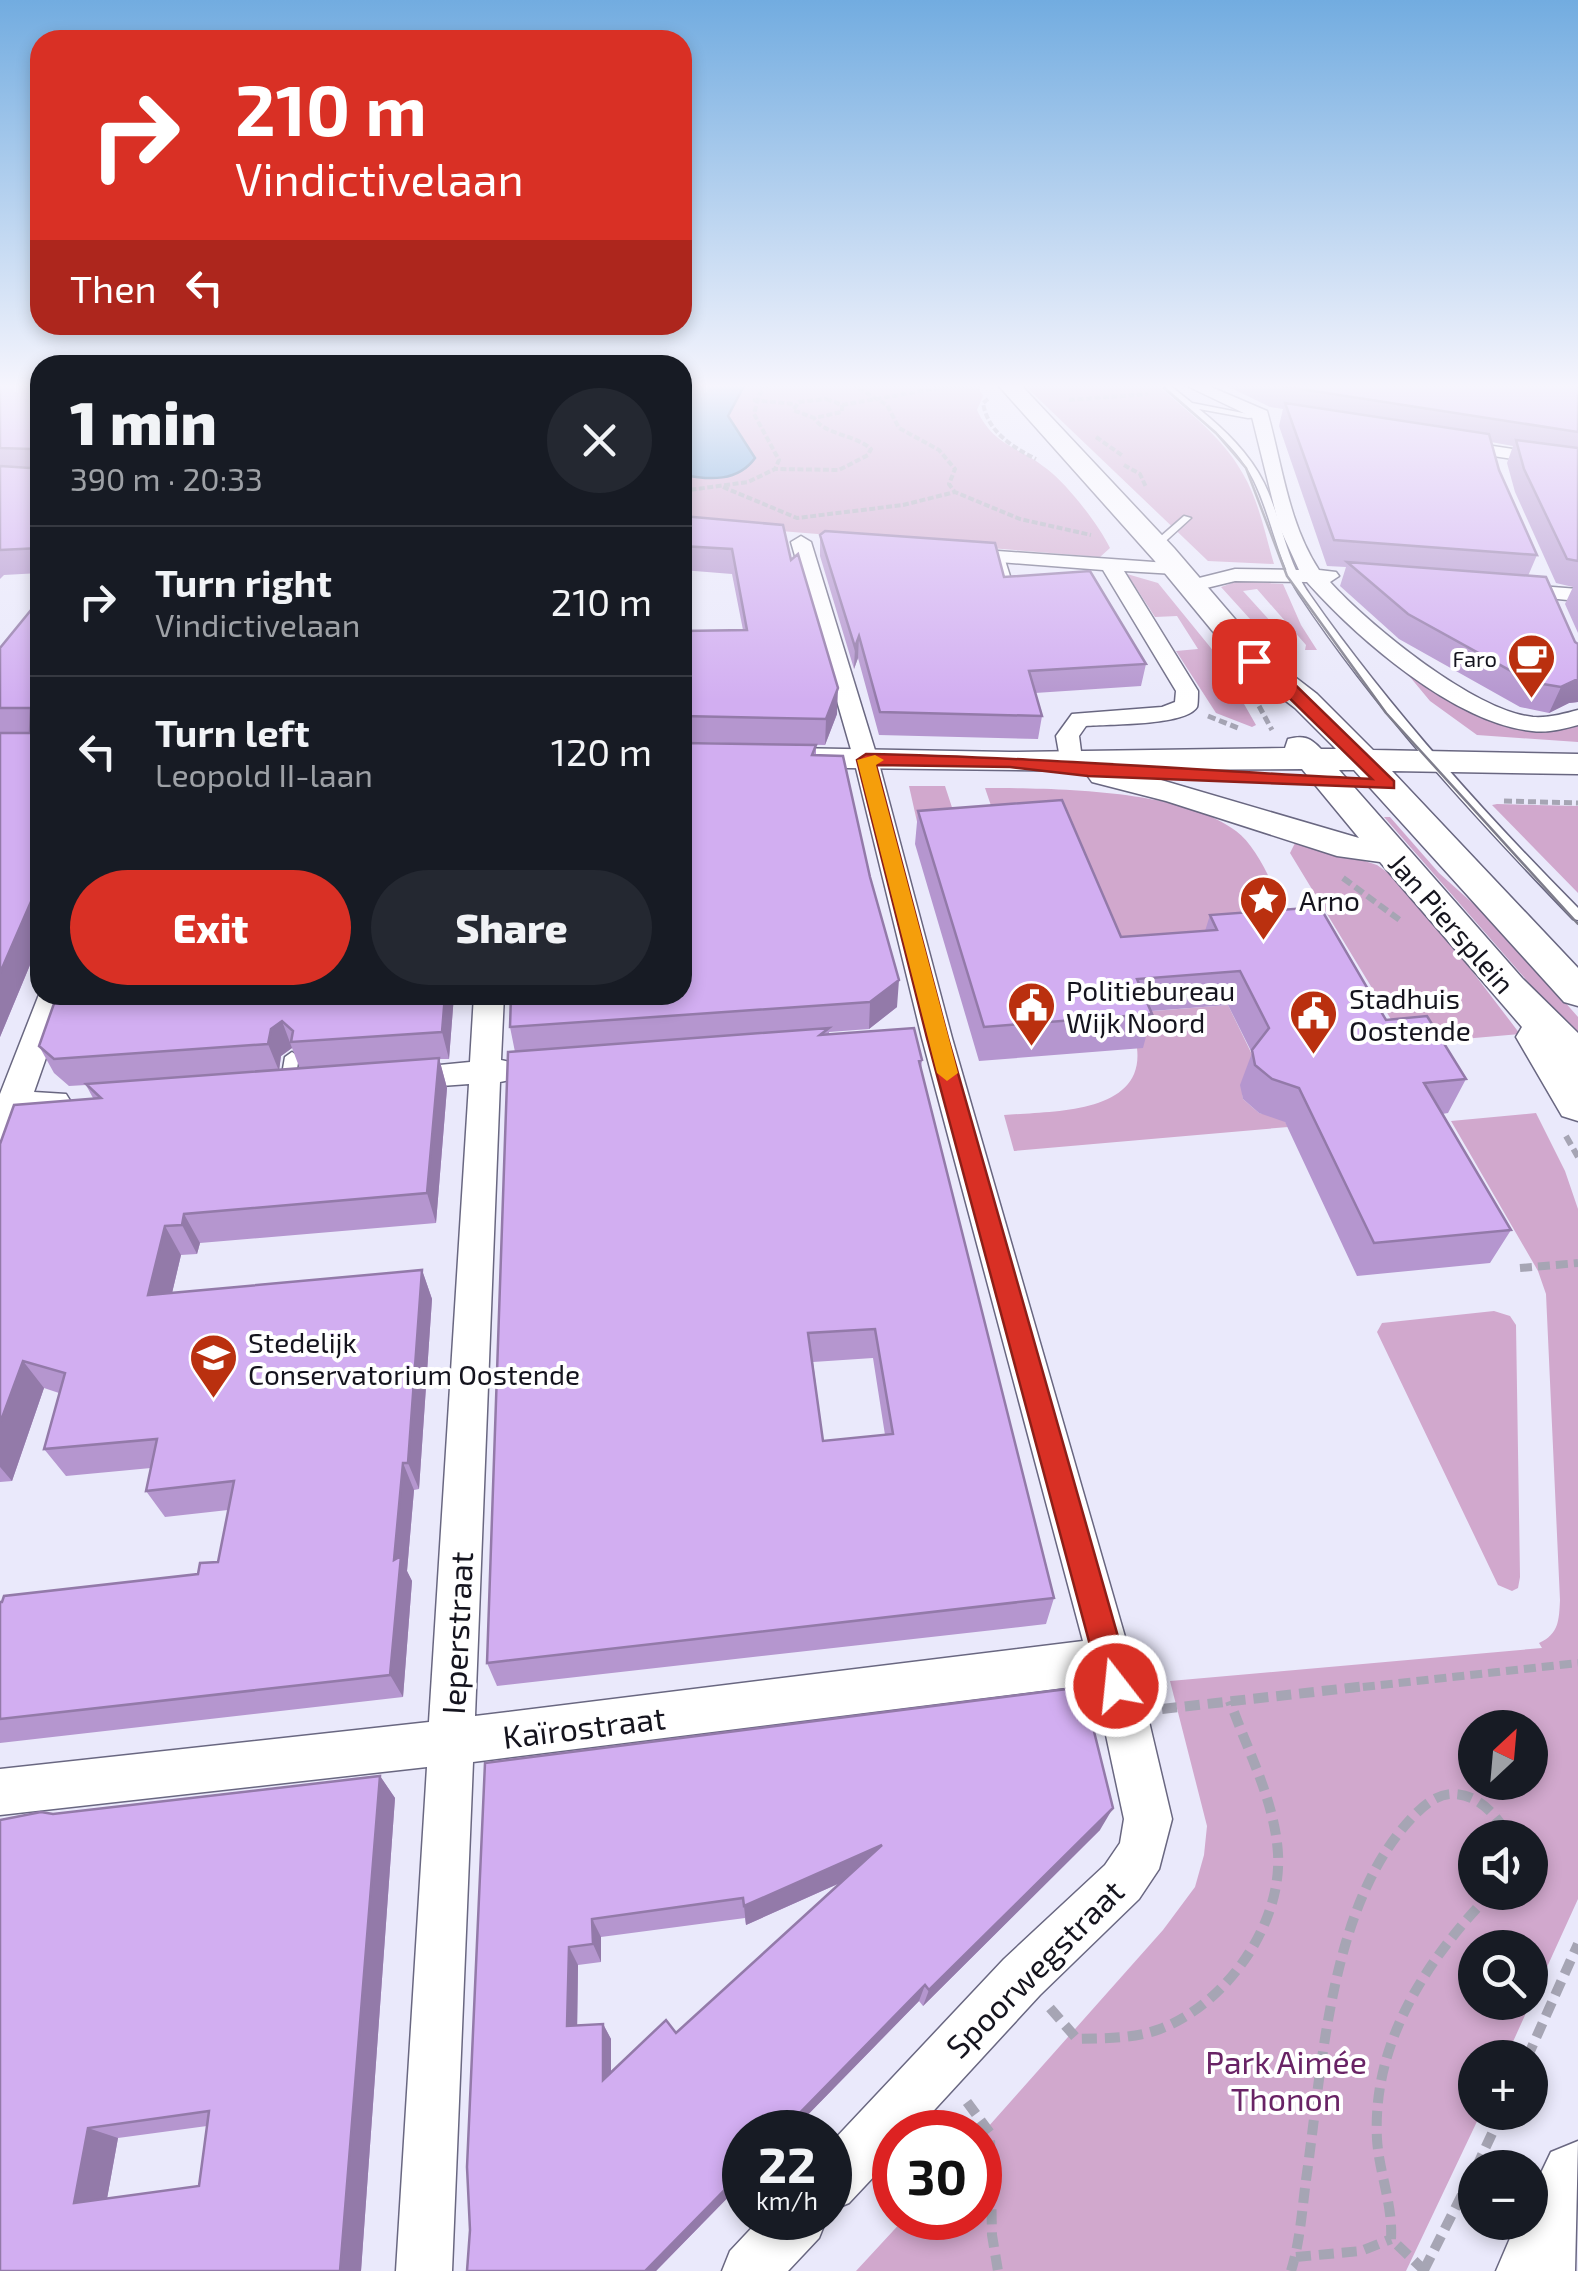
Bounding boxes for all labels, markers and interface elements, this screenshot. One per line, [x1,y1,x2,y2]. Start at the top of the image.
text: 210 m [235,66,427,150]
icon: right [70,70,200,200]
text: Vindictivelaan [235,151,524,205]
icon: left [177,260,232,315]
text: Then [70,265,157,311]
text: 1 min [70,385,217,457]
button: close [547,388,652,493]
text: 390 m · 20:33 [70,459,263,497]
text: Turn right [155,559,332,605]
icon: right [70,574,125,629]
text: 210 m [551,578,652,624]
text: Vindictivelaan [155,605,360,643]
pin [1212,619,1297,704]
cafe icon: Faro [1506,632,1558,700]
icon: arrive [1227,634,1282,689]
place label: Faro [1453,645,1497,671]
text: Turn left [155,709,310,755]
icon: left [70,724,125,779]
text: 120 m [551,728,652,774]
text: Leopold II-laan [155,755,373,793]
street label: Jan Piersplein [1382,846,1522,1000]
button: Exit [70,870,351,985]
button: Share [371,870,652,985]
place icon: Arno [1238,874,1290,942]
place label: Arno [1299,883,1360,917]
place label: Politiebureau Wijk Noord [1066,973,1235,1039]
public building icon: Politiebureau Wijk Noord [1005,980,1057,1048]
place label: Stadhuis Oostende [1349,981,1471,1047]
public building icon: Stadhuis Oostende [1288,988,1340,1056]
place label: Stedelijk Conservatorium Oostende [248,1325,580,1391]
school or university icon: Stedelijk Conservatorium Oostende [187,1332,239,1400]
street label: Ieperstraat [433,1551,479,1715]
position arrow [1064,1634,1168,1738]
street label: Kaïrostraat [500,1697,668,1755]
north arrow [1458,1710,1548,1800]
map controls [1458,1710,1548,2240]
button: sound [1458,1820,1548,1910]
street label: Spoorwegstraat [937,1871,1131,2065]
button: search [1458,1930,1548,2020]
button: + [1458,2040,1548,2130]
park label: Park Aimée Thonon [1205,2042,1367,2117]
speed limit sign: 30 [872,2110,1002,2240]
text: 22 [758,2133,816,2193]
button: − [1458,2150,1548,2240]
text: km/h [756,2185,818,2215]

